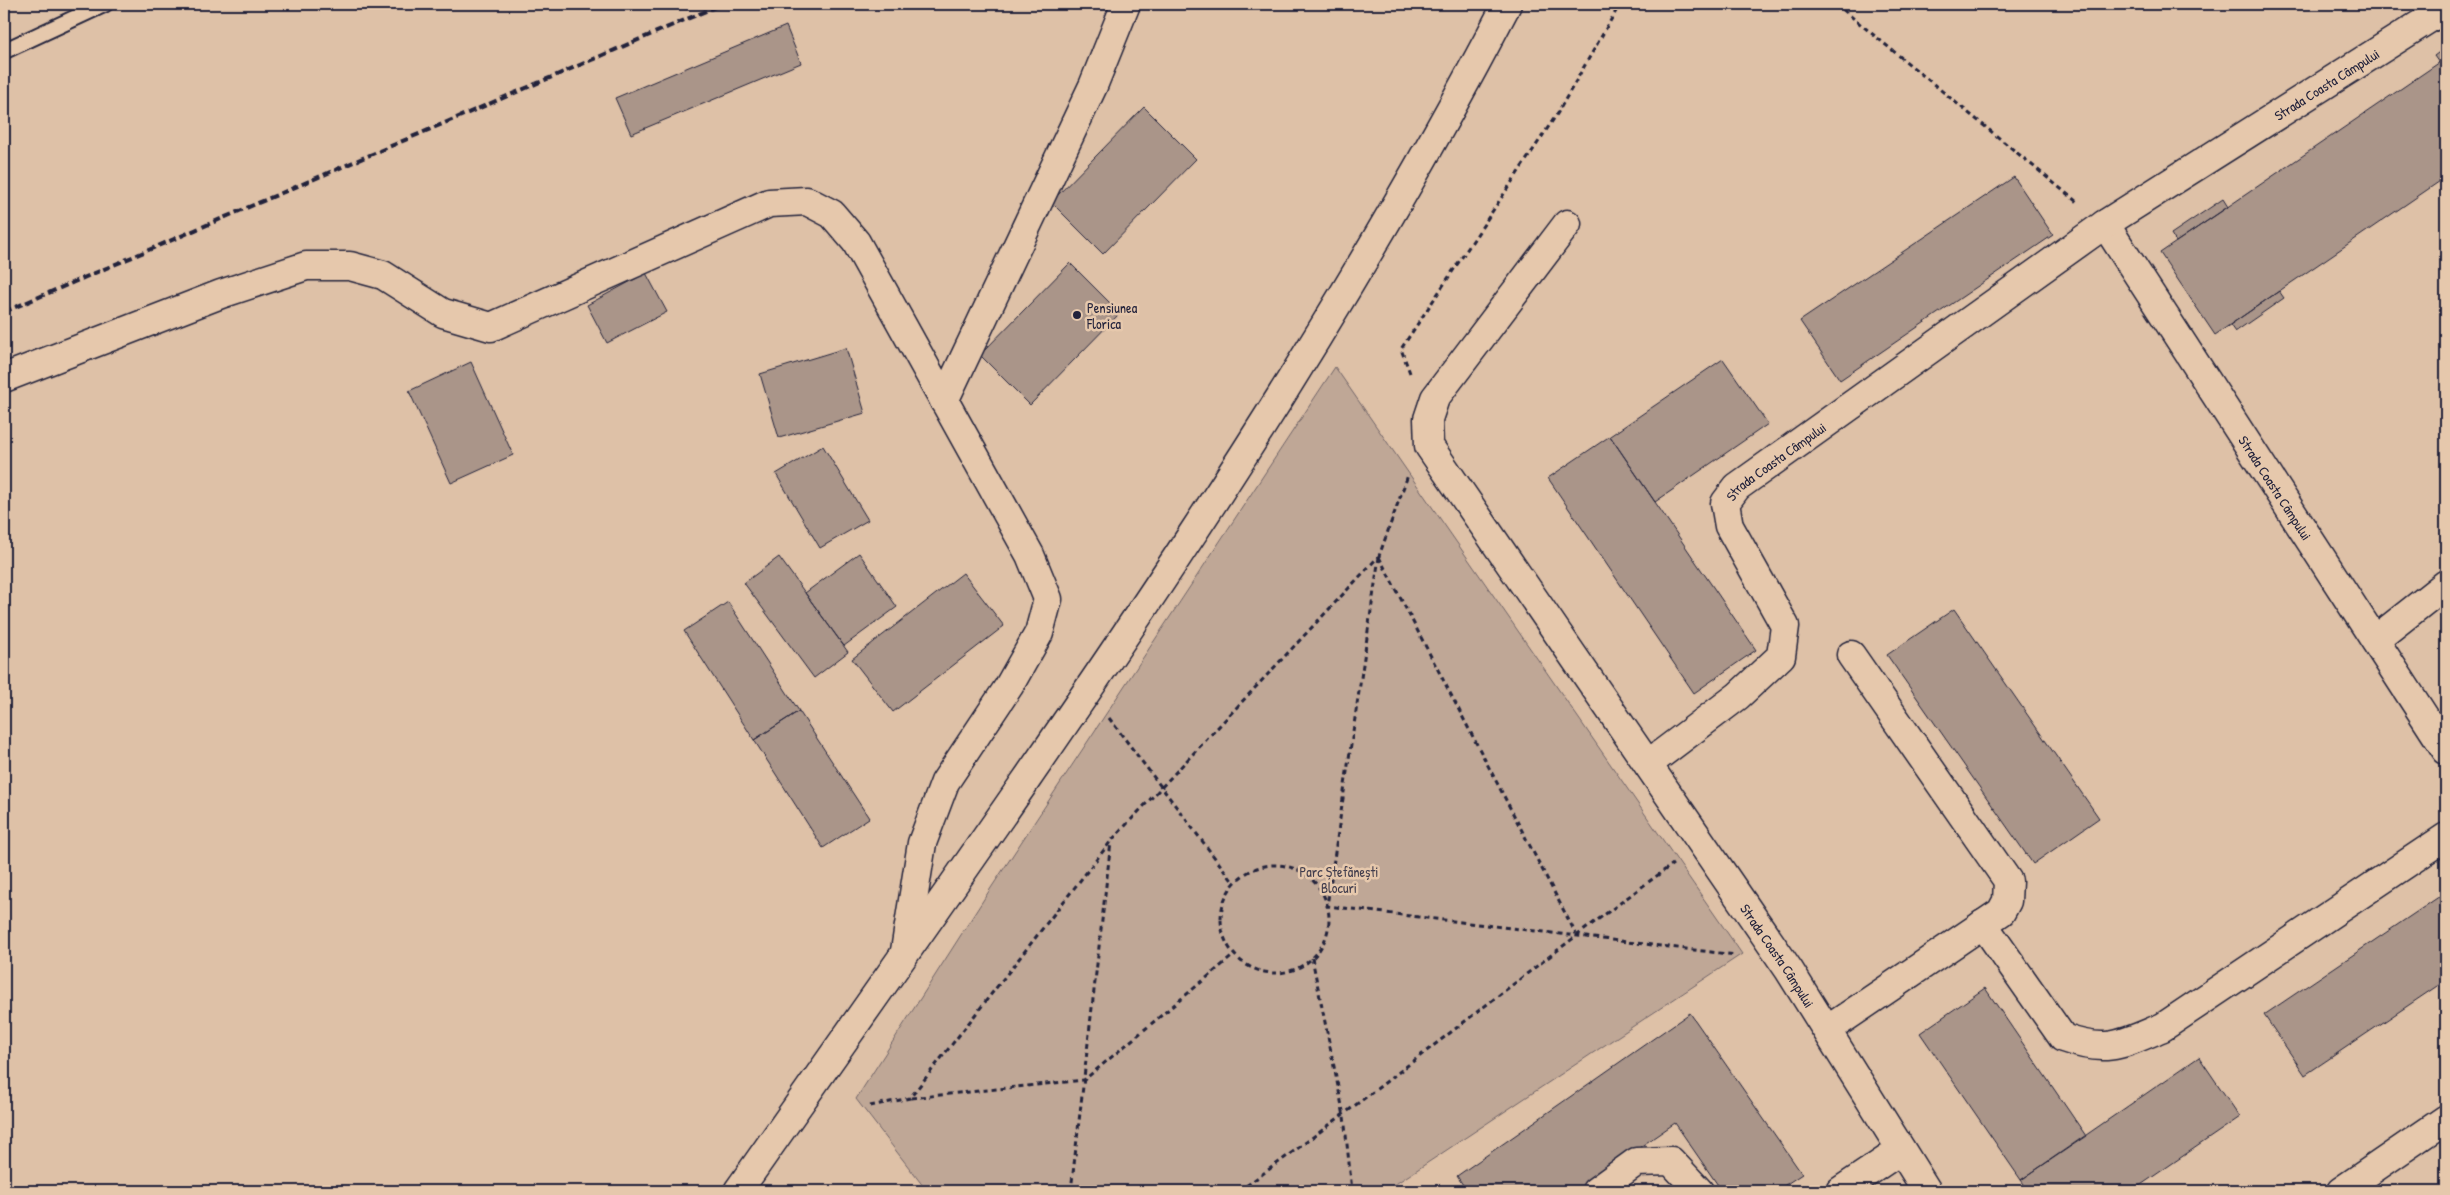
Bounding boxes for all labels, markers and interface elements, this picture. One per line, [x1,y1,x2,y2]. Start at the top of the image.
street label: Strada Coasta Câmpului [2270,43,2382,124]
place label: Pensiunea Florica [1086,298,1138,333]
marker: Pensiunea Florica [1071,309,1083,321]
street label: Strada Coasta Câmpului [1721,417,1829,504]
street label: Strada Coasta Câmpului [2235,432,2317,543]
park label: Parc Ștefănești Blocuri [1300,862,1378,897]
street label: Strada Coasta Câmpului [1737,900,1819,1011]

